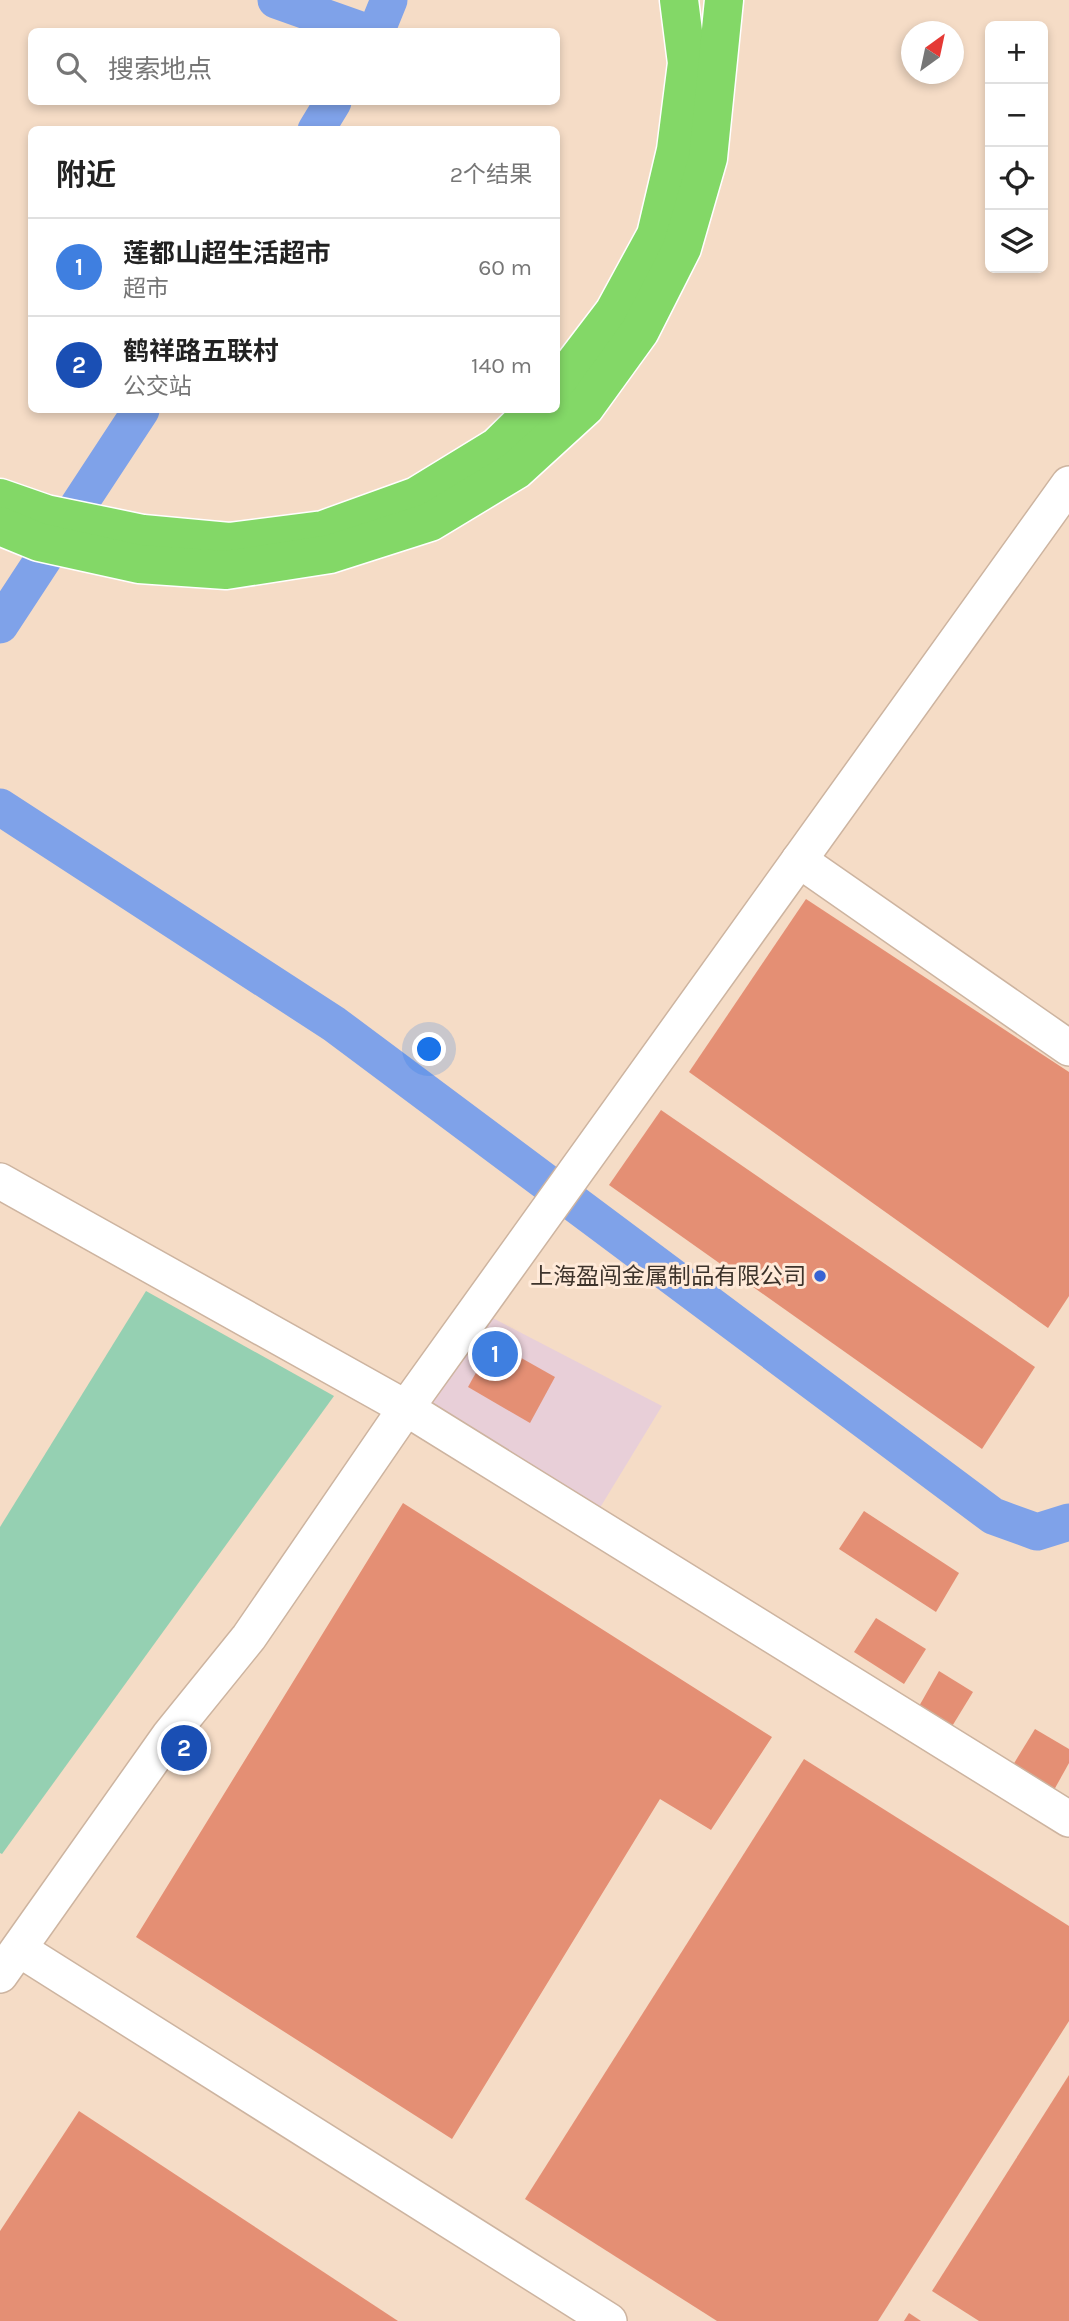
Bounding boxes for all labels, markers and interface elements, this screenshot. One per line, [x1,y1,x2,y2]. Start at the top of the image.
north arrow [901,21,964,84]
map controls [985,21,1048,273]
button: + [985,21,1048,84]
search box [28,28,560,105]
icon: search [52,48,90,86]
text: 搜索地点 [108,54,212,85]
button: − [985,84,1048,147]
button: locate [985,147,1048,210]
text: 附近 [56,157,116,193]
text: 2个结果 [450,161,532,188]
button: layers [985,210,1048,273]
text: 莲都山超生活超市 [123,238,331,269]
text: 1 [75,254,83,281]
text: 60 m [478,254,532,281]
text: 超市 [123,275,169,302]
text: 鹤祥路五联村 [123,336,279,367]
text: 2 [72,352,86,379]
text: 140 m [471,352,532,379]
text: 公交站 [123,373,192,400]
your location [412,1032,446,1066]
place label: 上海盈闯金属制品有限公司 [530,1263,806,1290]
marker: 上海盈闯金属制品有限公司 [812,1268,828,1284]
pin: 1 [472,1328,518,1380]
pin: 2 [161,1722,207,1774]

